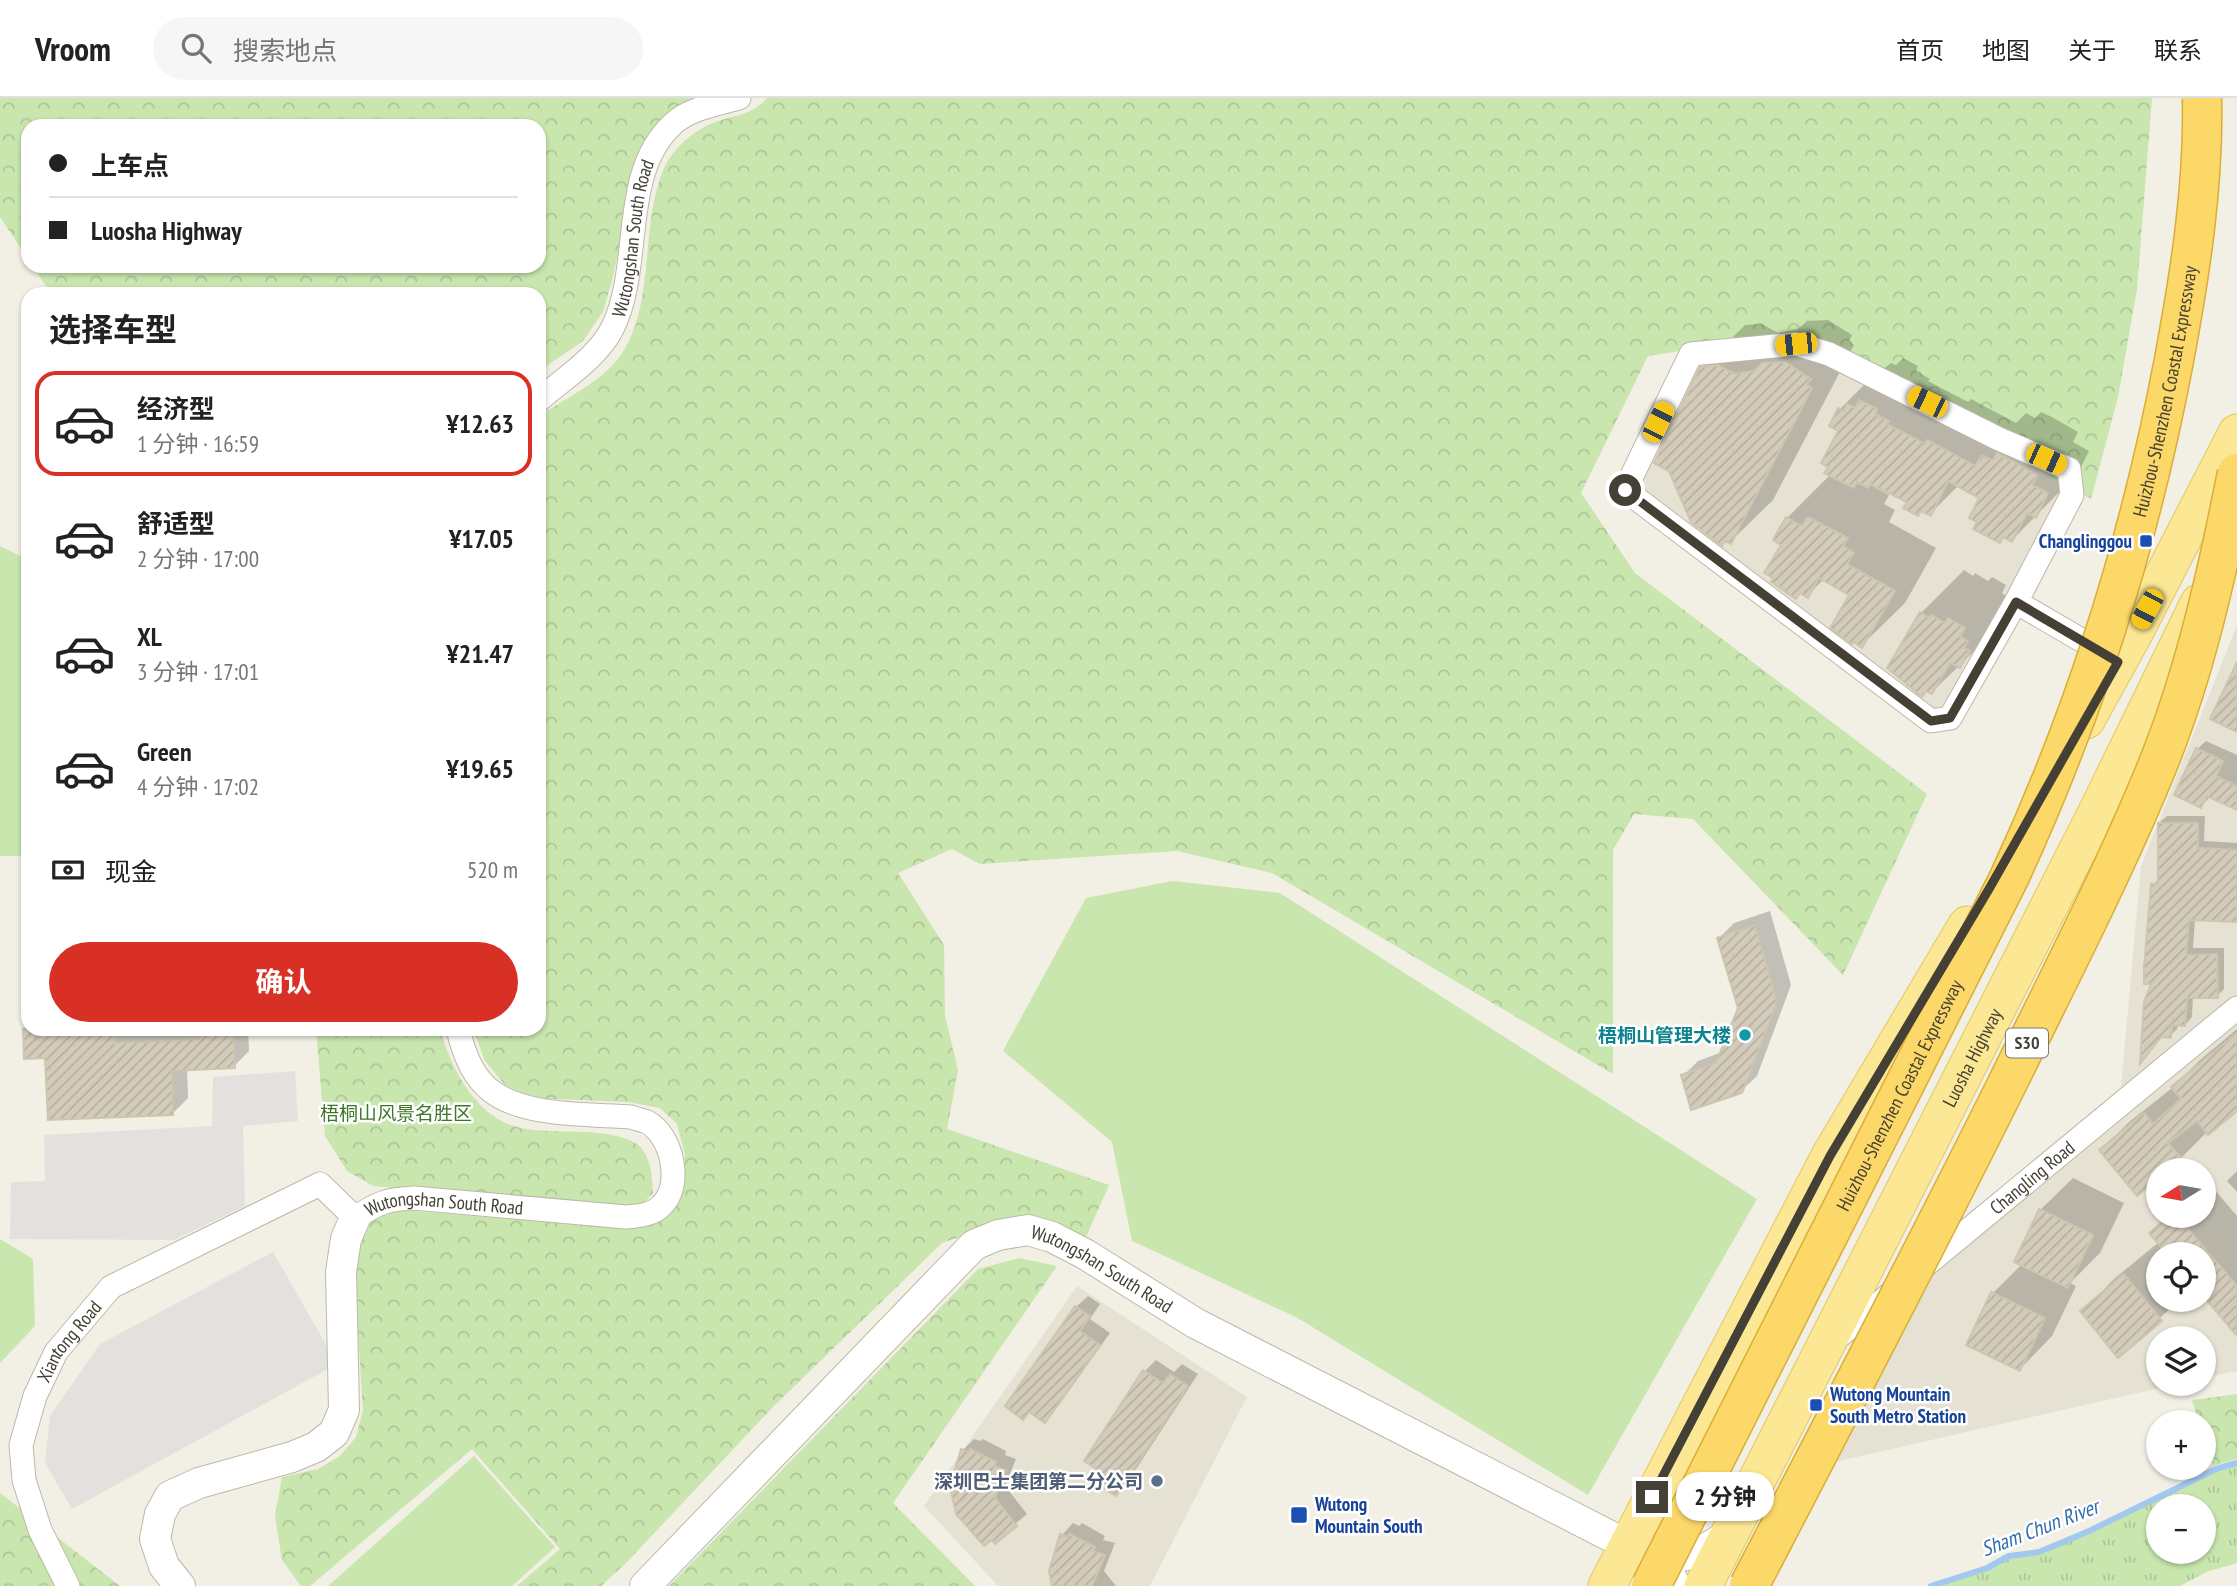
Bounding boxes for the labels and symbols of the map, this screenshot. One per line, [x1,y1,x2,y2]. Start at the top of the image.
street label: Wutongshan South Road [606,156,659,320]
street label: Huizhou-Shenzhen Coastal Expressway [2127,263,2202,519]
car [1775,331,1818,357]
car [1904,383,1951,421]
car [1640,399,1677,445]
car [2023,441,2070,477]
route start [1609,474,1641,506]
place label: Changlinggou [2039,529,2132,553]
marker: Changlinggou [2138,533,2154,549]
car [2128,586,2167,632]
street label: Huizhou-Shenzhen Coastal Expressway [1831,975,1968,1215]
street label: Luosha Highway [1937,1003,2007,1111]
place label: 梧桐山管理大楼 [1598,1023,1731,1047]
marker: 梧桐山管理大楼 [1737,1027,1753,1043]
road number: S30 [2006,1028,2048,1058]
park label: 梧桐山风景名胜区 [320,1101,472,1125]
street label: Changling Road [1985,1135,2079,1219]
north arrow [2146,1158,2216,1228]
street label: Wutongshan South Road [360,1186,524,1221]
street label: Wutongshan South Road [1028,1220,1177,1318]
street label: Xiantong Road [31,1295,107,1386]
place label: Wutong Mountain South Metro Station [1829,1382,1966,1428]
marker: Wutong Mountain South Metro Station [1808,1397,1824,1413]
place label: 深圳巴士集团第二分公司 [934,1469,1143,1493]
callout: 2 分钟 [1676,1472,1774,1522]
marker: 深圳巴士集团第二分公司 [1149,1473,1165,1489]
route end [1636,1481,1668,1513]
place label: Wutong Mountain South [1314,1492,1422,1538]
water label: Sham Chun River [1977,1492,2105,1562]
marker: Wutong Mountain South [1289,1505,1309,1525]

